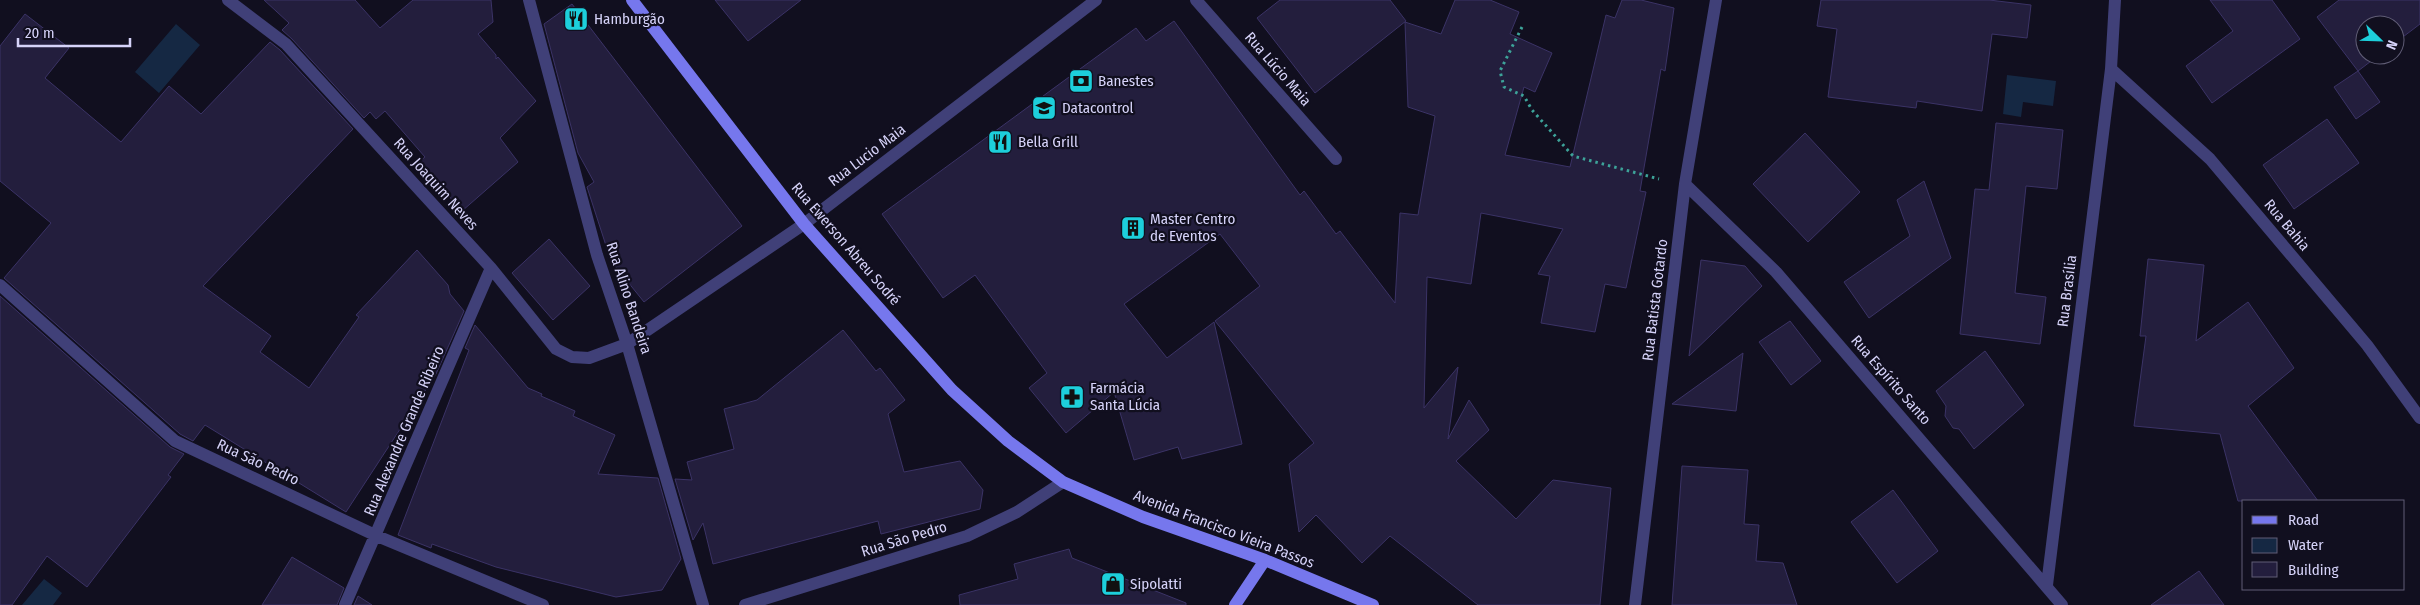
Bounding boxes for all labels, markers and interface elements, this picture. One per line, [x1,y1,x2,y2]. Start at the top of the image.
restaurant icon: Hamburgão [563,6,589,32]
place label: Hamburgão [594,10,665,28]
scale bar [18,15,130,47]
north arrow [2355,15,2405,65]
text: 20 m [25,24,55,42]
street label: Rua Lúcio Maia [1241,28,1315,110]
text: N [2382,38,2401,52]
bank icon: Banestes [1068,68,1094,94]
place label: Banestes [1098,72,1154,90]
school or university icon: Datacontrol [1031,95,1057,121]
place label: Datacontrol [1062,99,1134,117]
street label: Rua Lucio Maia [825,120,909,190]
restaurant icon: Bella Grill [987,129,1013,155]
place label: Bella Grill [1018,133,1078,151]
street label: Rua Joaquim Neves [390,134,482,234]
street label: Rua Ewerson Abreu Sodré [788,179,904,309]
street label: Rua Bahia [2260,196,2314,254]
place label: Master Centro de Eventos [1150,210,1236,245]
building icon: Master Centro de Eventos [1120,215,1146,241]
street label: Rua Batista Gotardo [1639,238,1671,362]
street label: Rua Alino Bandeira [602,240,656,356]
street label: Rua Brasília [2054,254,2080,328]
street label: Rua Espírito Santo [1847,332,1935,428]
street label: Rua Alexandre Grande Ribeiro [360,343,448,519]
place label: Farmácia Santa Lúcia [1090,379,1160,414]
pharmacy icon: Farmácia Santa Lúcia [1059,384,1085,410]
street label: Rua São Pedro [214,435,302,489]
street label: Avenida Francisco Vieira Passos [1131,486,1317,572]
legend [2242,500,2405,590]
text: Road [2288,511,2319,529]
street label: Rua São Pedro [859,517,949,561]
text: Water [2288,536,2324,554]
text: Building [2288,561,2339,579]
shop icon: Sipolatti [1100,571,1126,597]
place label: Sipolatti [1130,575,1182,593]

